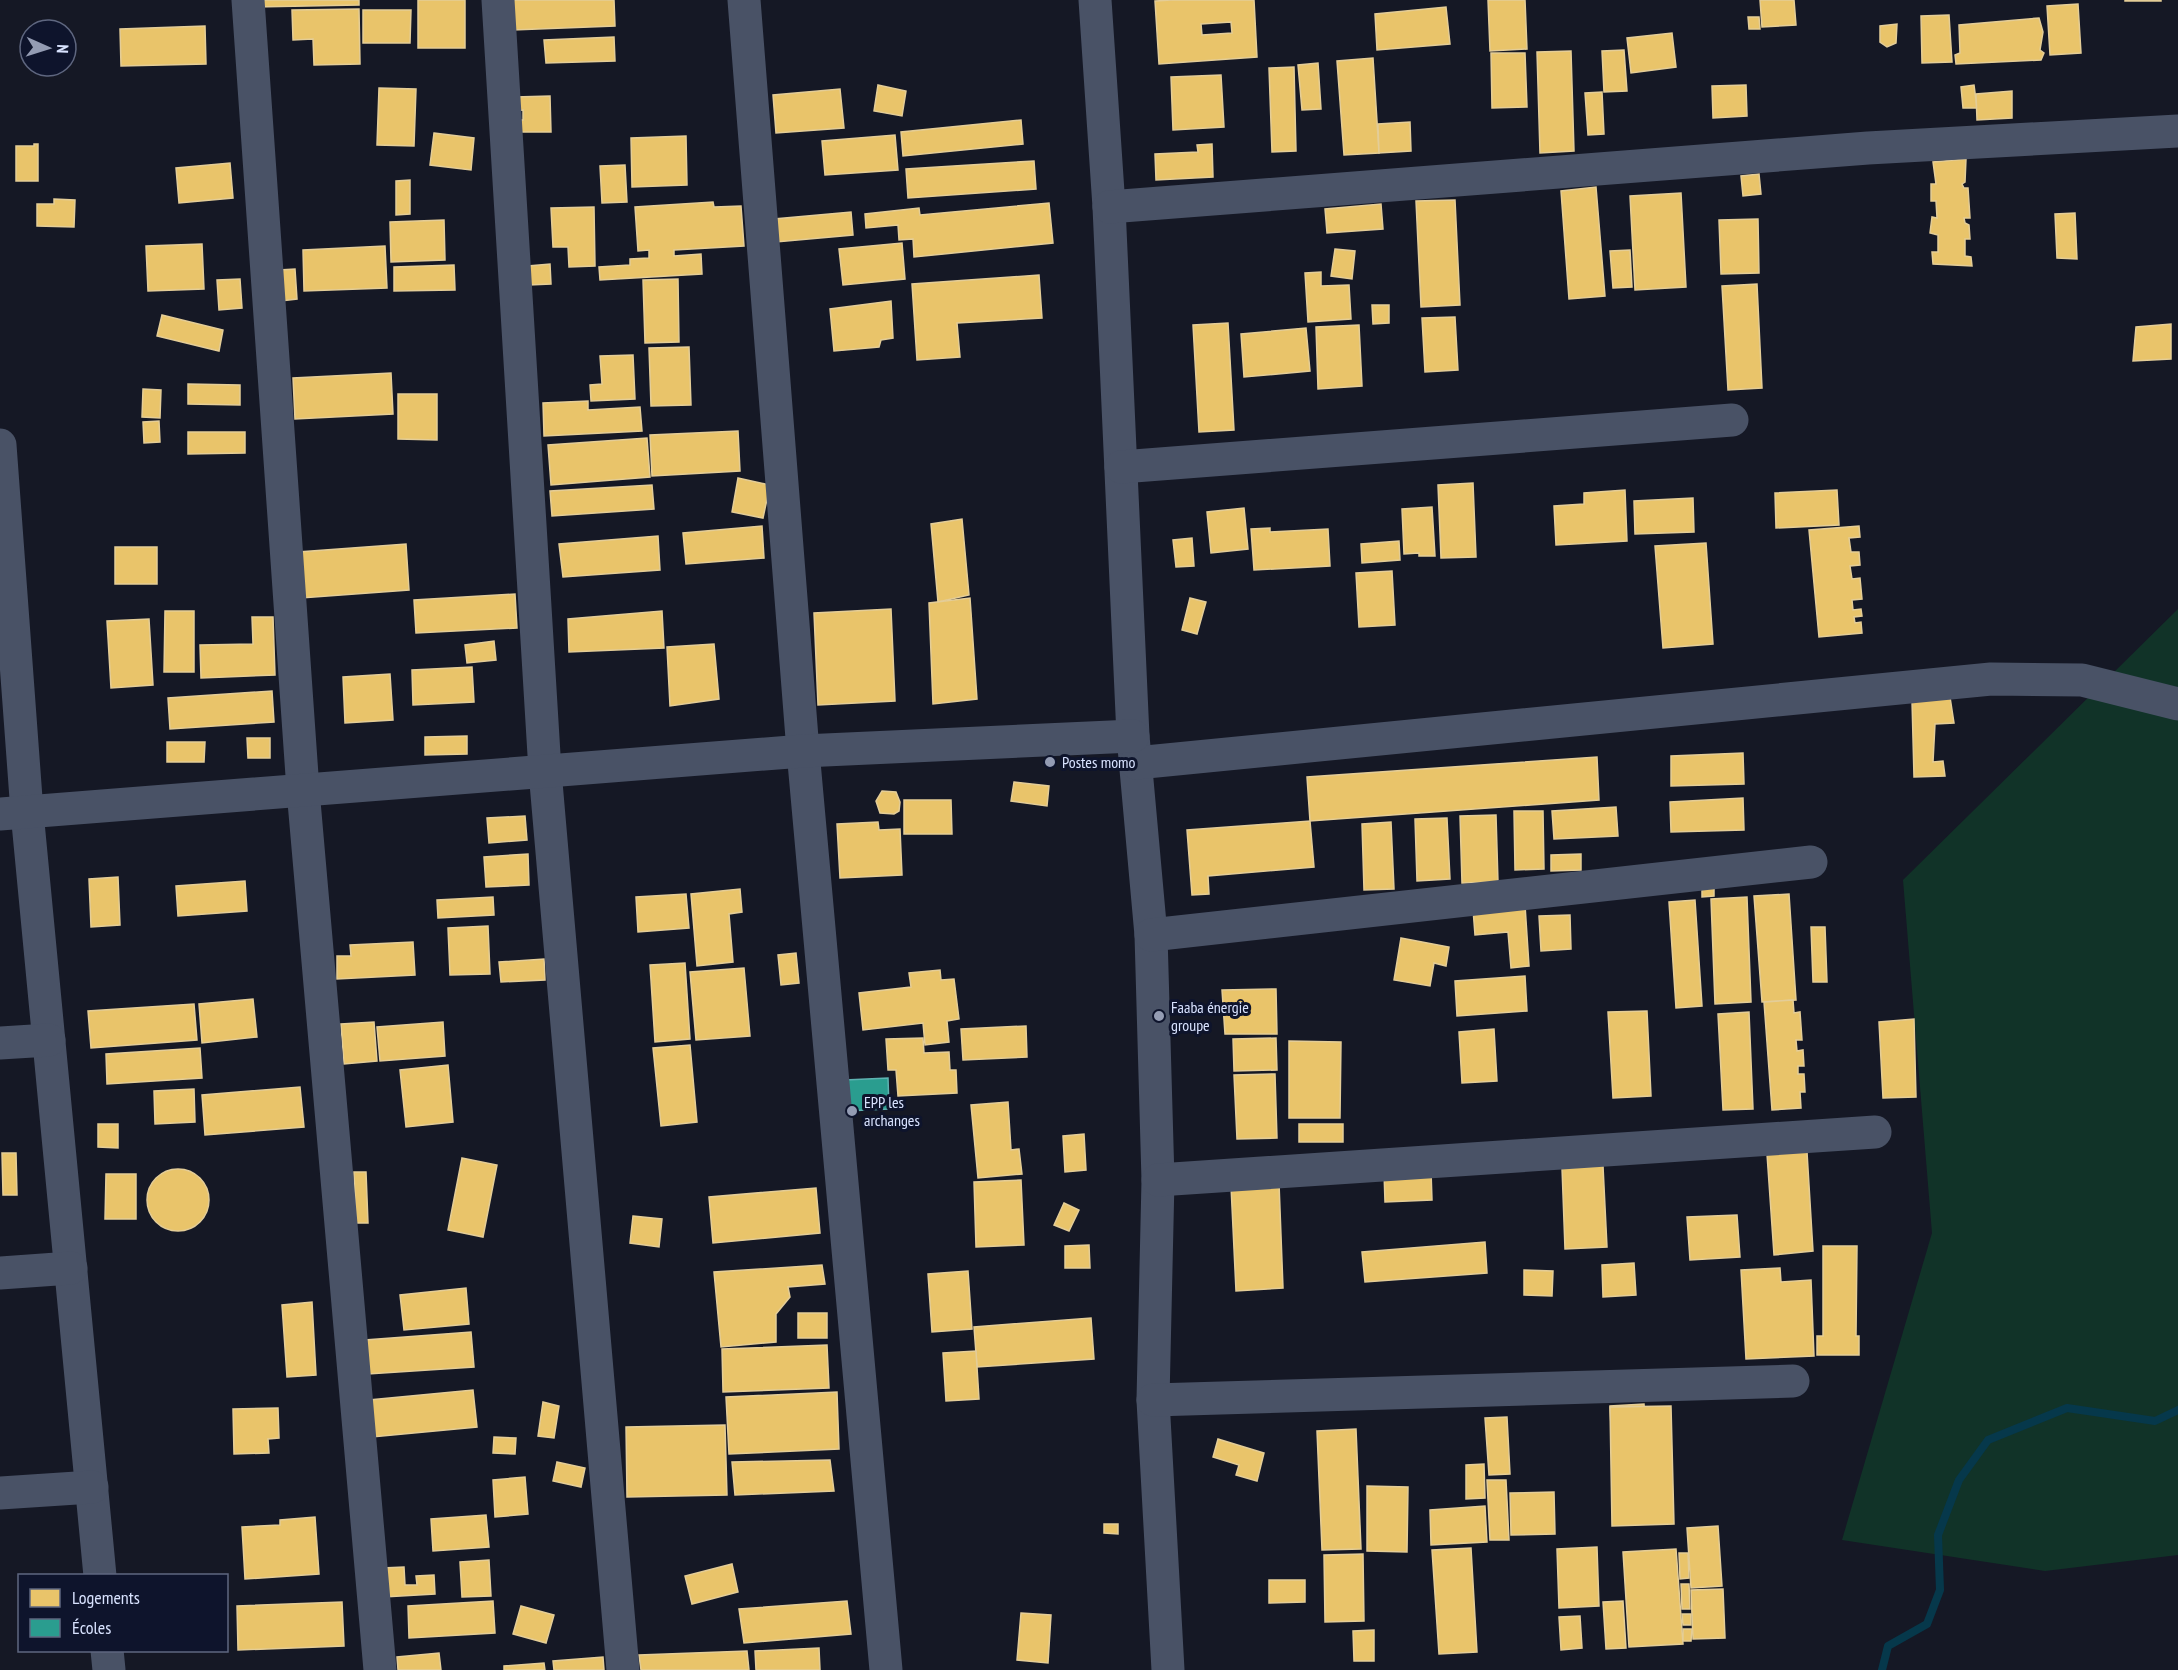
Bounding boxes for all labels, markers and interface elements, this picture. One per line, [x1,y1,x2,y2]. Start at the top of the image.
north arrow [18,18,78,78]
text: N [53,44,73,54]
place label: Postes momo [1062,752,1135,772]
marker: Postes momo [1043,755,1057,769]
place label: Faaba énergie groupe [1171,997,1249,1035]
marker: Faaba énergie groupe [1152,1009,1166,1023]
place label: EPP les archanges [864,1092,920,1130]
marker: EPP les archanges [845,1104,859,1118]
legend [18,1574,228,1652]
text: Logements [72,1586,140,1609]
text: Écoles [72,1616,111,1639]

